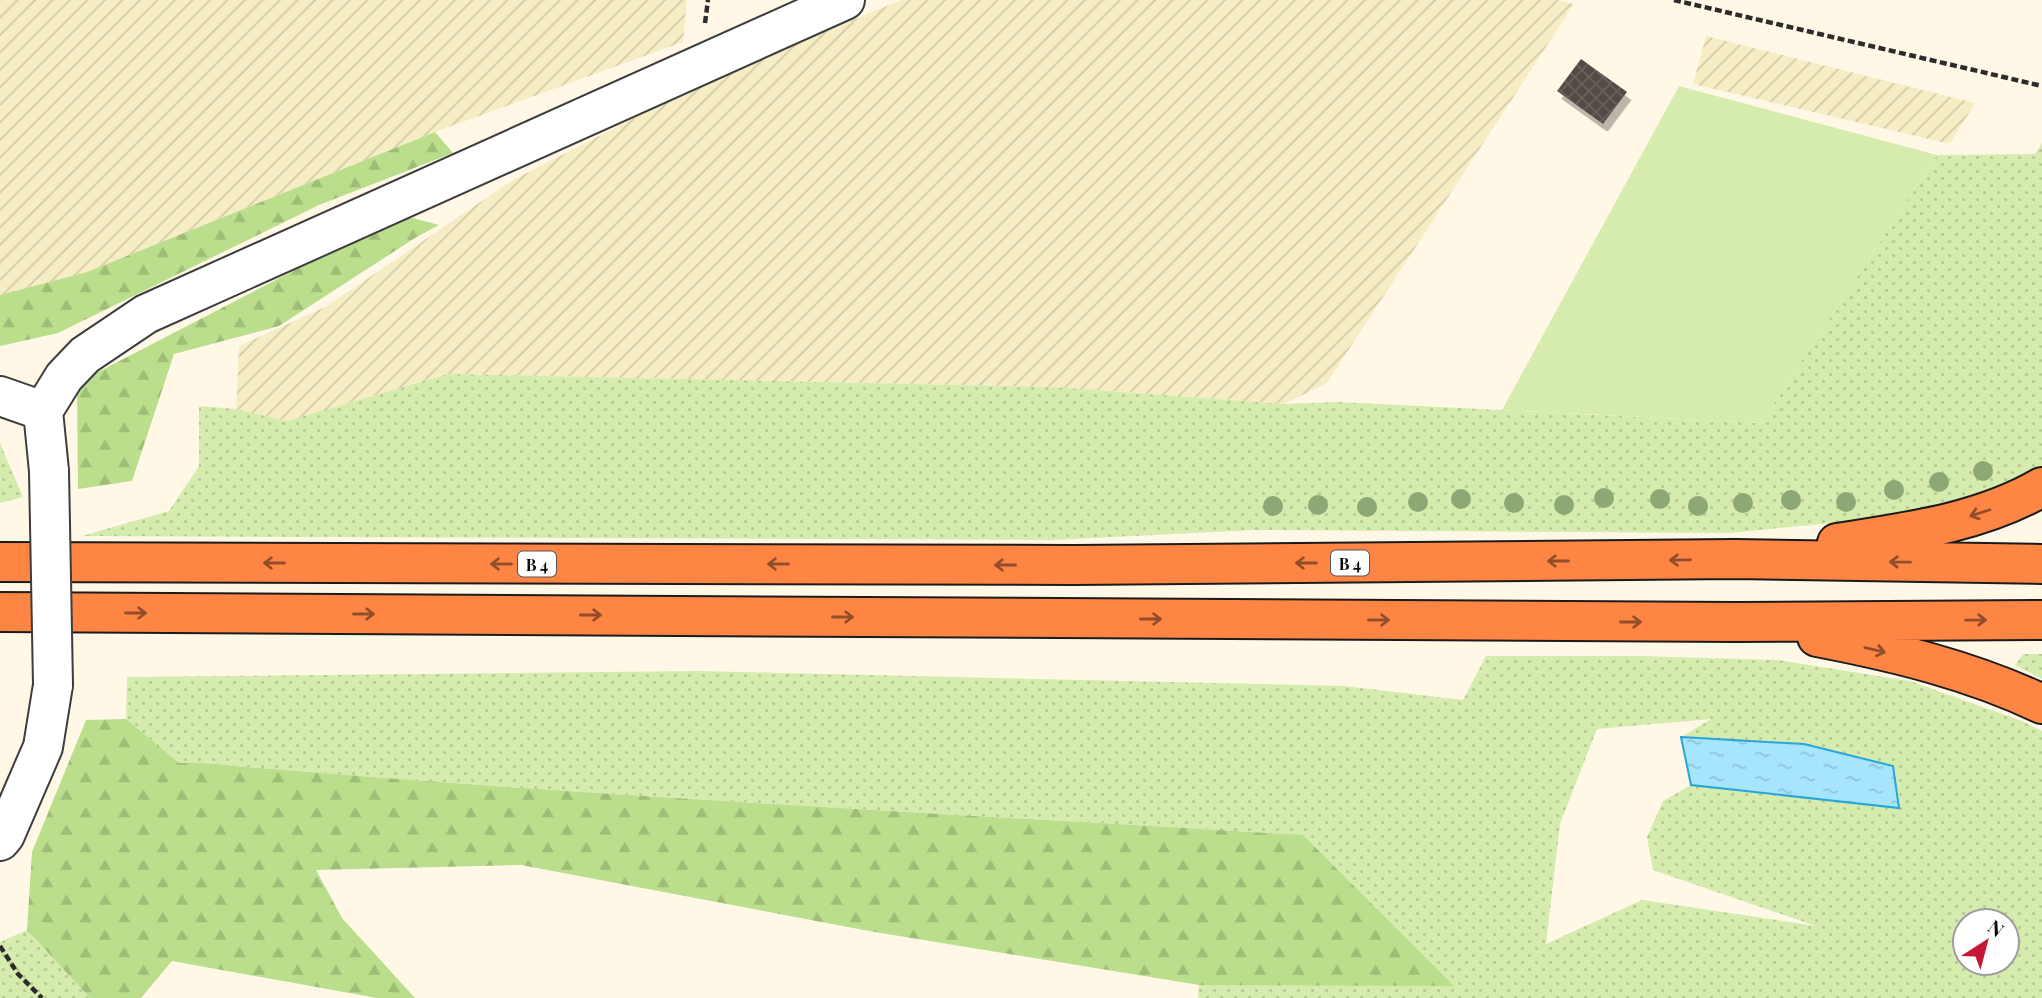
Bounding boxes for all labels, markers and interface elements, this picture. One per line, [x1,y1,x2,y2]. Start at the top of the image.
one-way arrow [1969,508,1991,520]
road number: B 4 [1331,550,1369,576]
road number: B 4 [518,552,556,576]
one-way arrow [1669,553,1692,567]
one-way arrow [1547,555,1570,568]
one-way arrow [1889,555,1912,569]
one-way arrow [263,556,286,570]
one-way arrow [490,557,513,571]
one-way arrow [767,557,790,571]
one-way arrow [1295,557,1318,570]
one-way arrow [994,558,1017,572]
one-way arrow [125,606,148,620]
one-way arrow [352,607,375,621]
one-way arrow [580,609,603,622]
one-way arrow [832,610,855,624]
one-way arrow [1139,612,1162,626]
one-way arrow [1368,613,1391,627]
one-way arrow [1964,613,1987,627]
one-way arrow [1620,615,1643,629]
one-way arrow [1863,643,1886,657]
north arrow [1951,907,2021,977]
text: N [1983,913,2010,942]

